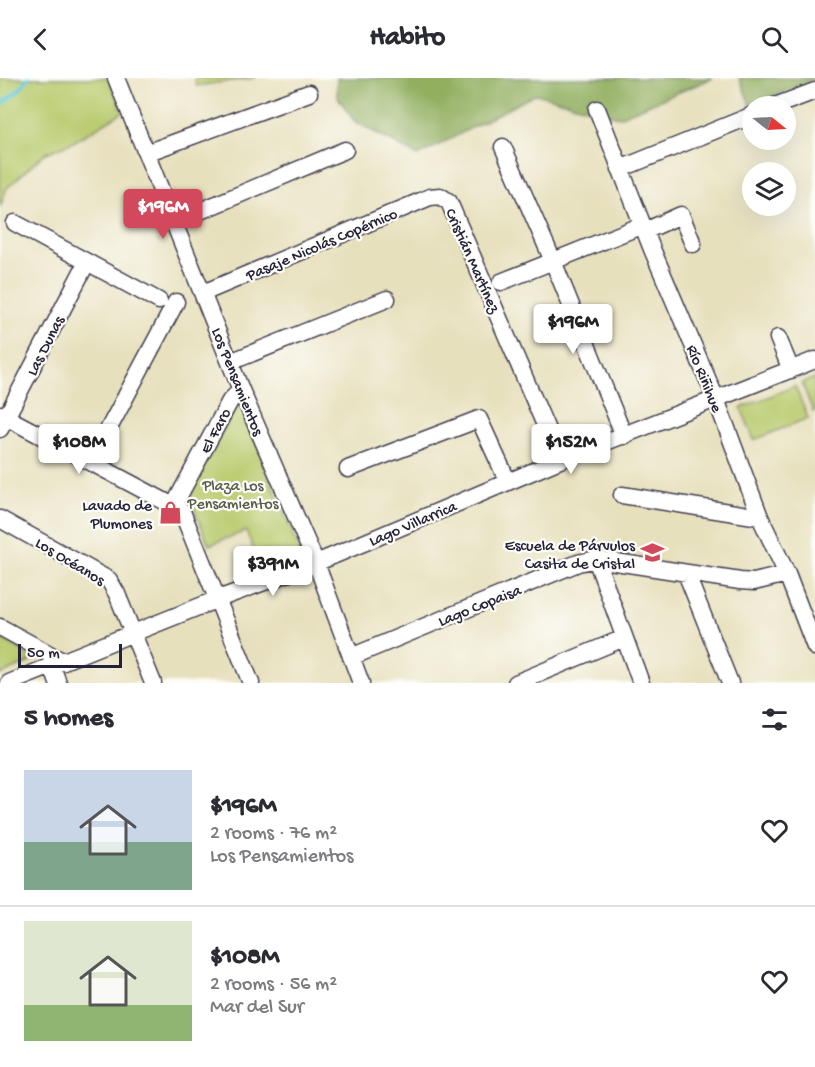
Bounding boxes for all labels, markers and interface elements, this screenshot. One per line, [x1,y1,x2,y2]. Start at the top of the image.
icon: back [24,23,57,56]
text: Habito [370,23,445,55]
icon: search [758,23,791,56]
north arrow [742,96,796,150]
map controls [742,96,796,216]
button: layers [742,162,796,216]
pin: $196M [121,189,205,240]
text: $196M [137,197,189,220]
street label: Pasaje Nicolás Copérnico [243,206,401,287]
street label: Cristián Martínez [439,206,503,318]
pin: $196M [531,304,615,355]
street label: Las Dunas [24,312,71,380]
text: $196M [547,312,599,335]
street label: Los Pensamientos [205,326,266,440]
street label: Río Riñihue [681,343,725,417]
street label: El Faro [197,406,237,457]
pin: $108M [37,424,121,475]
pin: $152M [529,424,613,475]
text: $108M [52,432,106,455]
text: $152M [545,432,597,455]
park label: Plaza Los Pensamientos [187,478,280,515]
place label: Lavado de Plumones [82,498,153,535]
street label: Lago Villarrica [367,498,461,552]
shop icon: Lavado de Plumones [157,500,183,526]
street label: Los Océanos [31,535,108,592]
place label: Escuela de Párvulos Casita de Cristal [505,538,636,575]
school or university icon: Escuela de Párvulos Casita de Cristal [640,540,666,566]
pin: $391M [231,546,315,597]
text: $391M [247,554,299,577]
street label: Lago Copaisa [436,582,526,633]
scale bar [18,641,122,668]
text: 50 m [27,645,60,664]
icon: filters [758,703,791,736]
text: 5 homes [24,704,113,735]
text: $196M [210,792,276,823]
icon: home [72,794,144,866]
icon: heart [758,814,791,847]
text: 2 rooms · 76 m² [210,823,337,846]
text: Los Pensamientos [210,846,353,869]
text: $108M [210,943,279,974]
icon: home [72,945,144,1017]
icon: heart [758,965,791,998]
text: 2 rooms · 56 m² [210,974,337,997]
text: Mar del Sur [210,997,304,1020]

